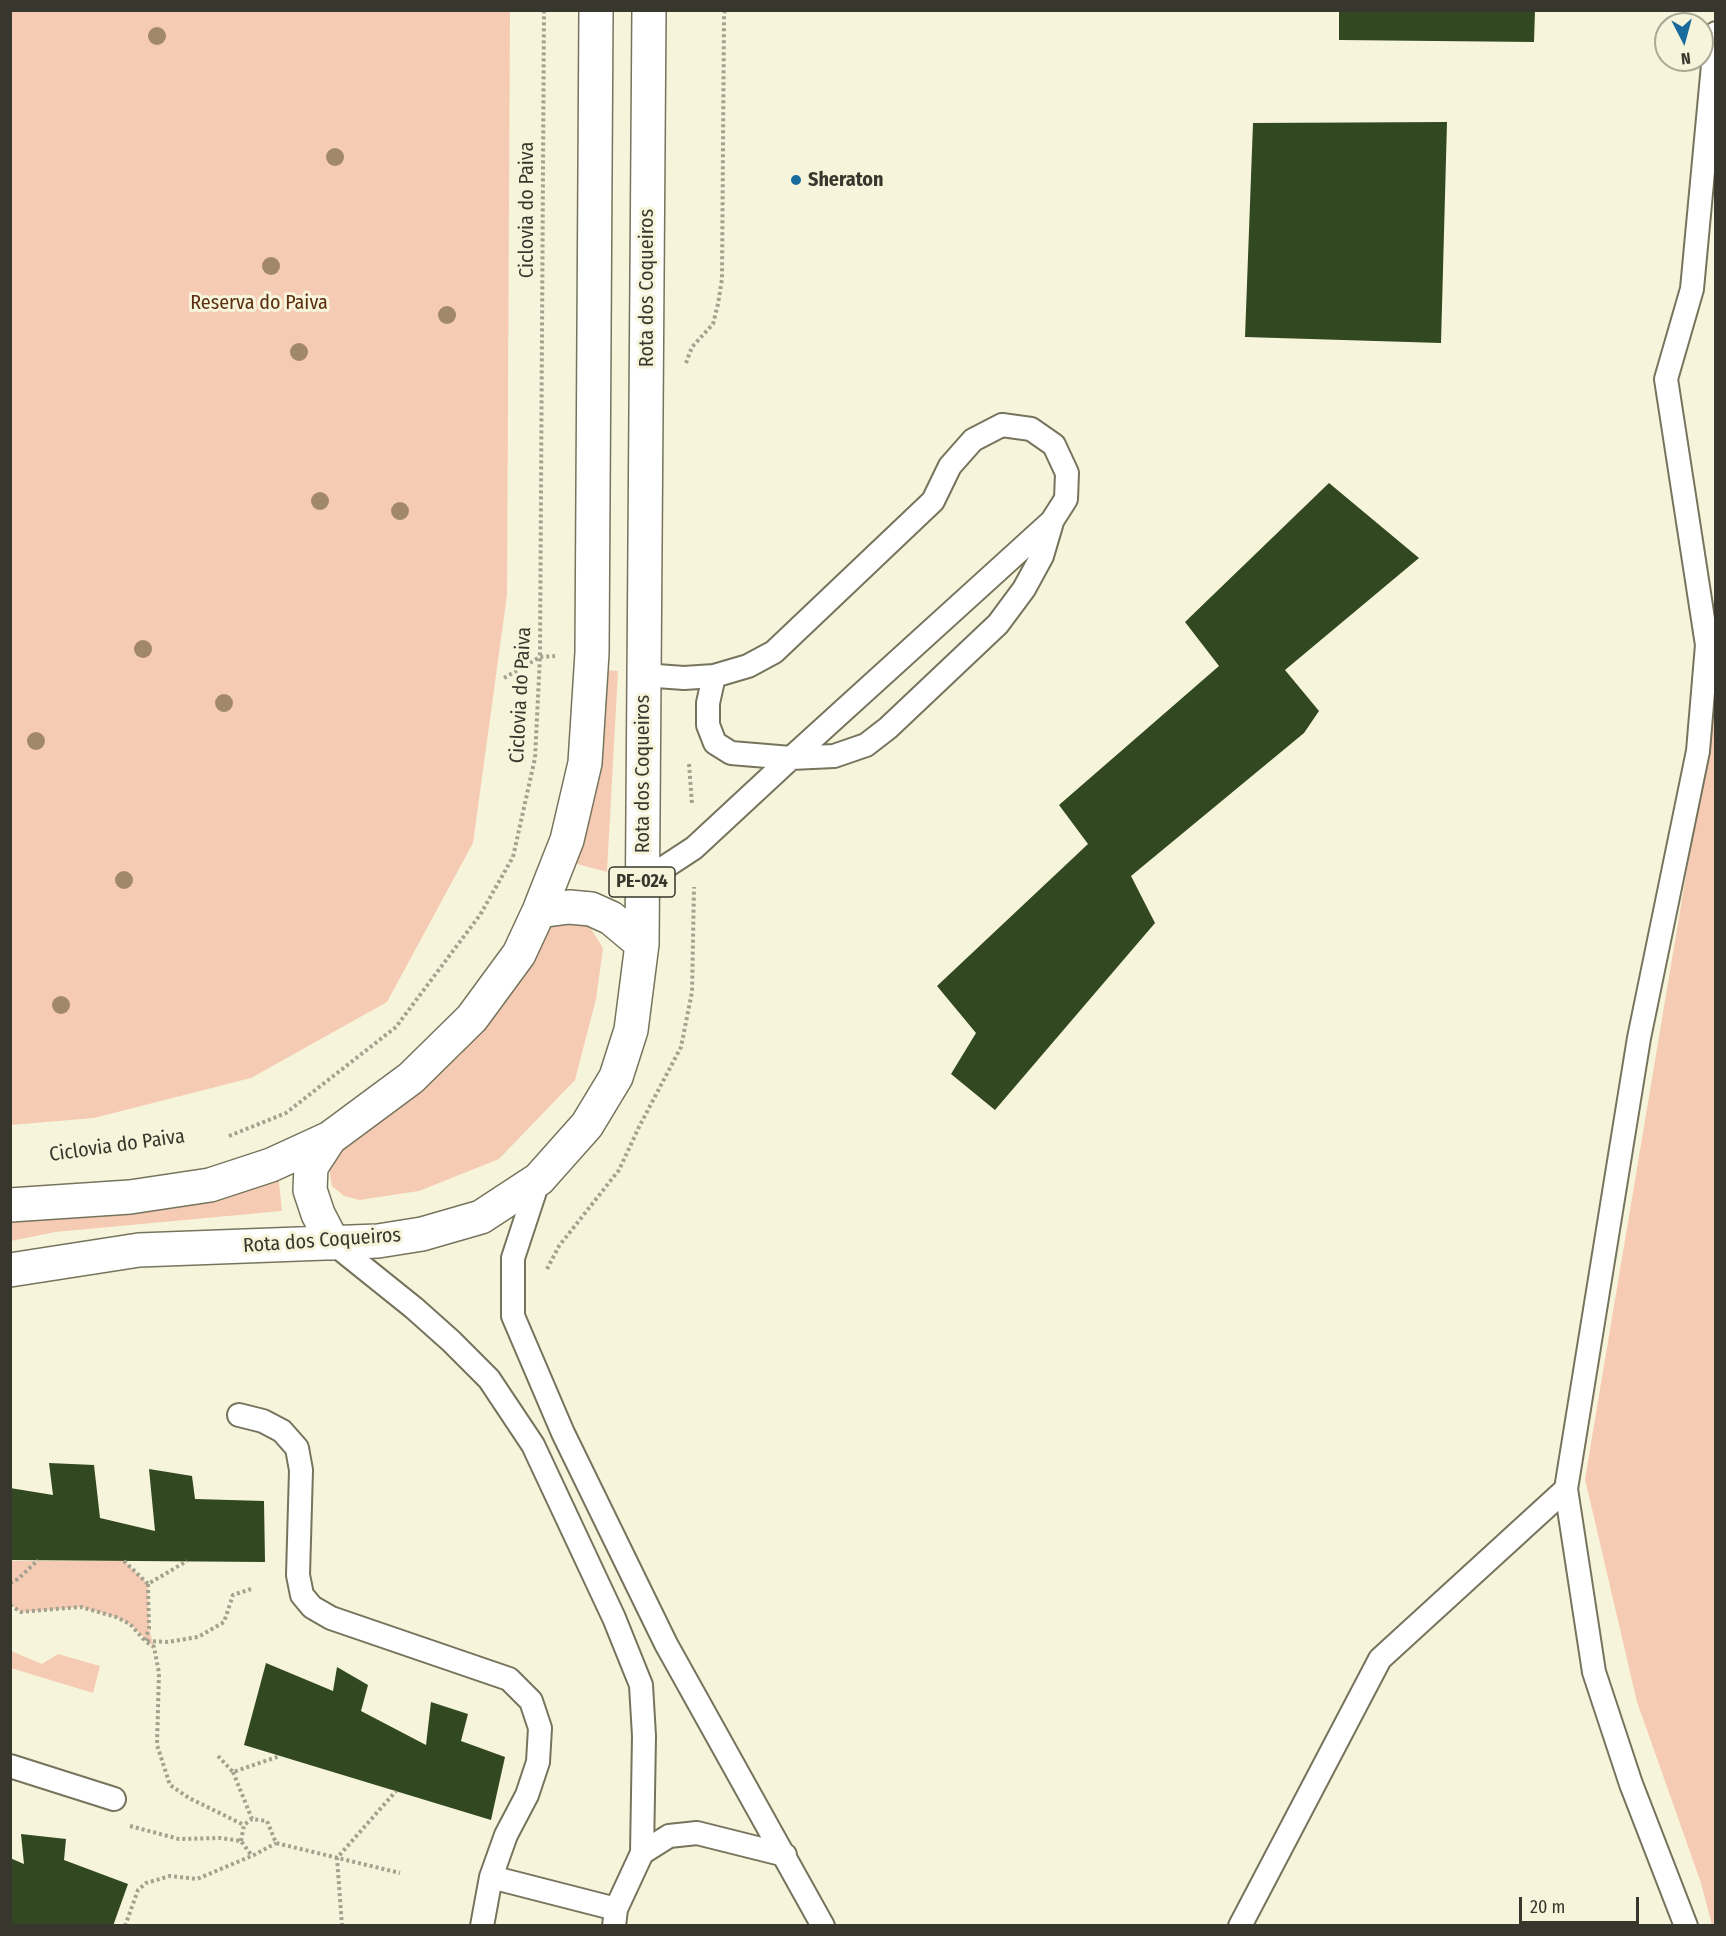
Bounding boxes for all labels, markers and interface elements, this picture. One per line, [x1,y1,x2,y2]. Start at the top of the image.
north arrow [1654,12,1714,72]
text: N [1680,48,1691,68]
street label: Ciclovia do Paiva [515,142,539,278]
place label: Sheraton [808,168,884,192]
marker: Sheraton [789,173,803,187]
street label: Rota dos Coqueiros [635,209,659,367]
park label: Reserva do Paiva [190,291,328,315]
street label: Ciclovia do Paiva [505,626,537,764]
street label: Rota dos Coqueiros [631,695,655,853]
road number: PE-024 [609,867,675,897]
street label: Ciclovia do Paiva [48,1125,186,1167]
street label: Rota dos Coqueiros [242,1224,402,1258]
scale bar [1522,1885,1642,1923]
text: 20 m [1530,1896,1565,1918]

